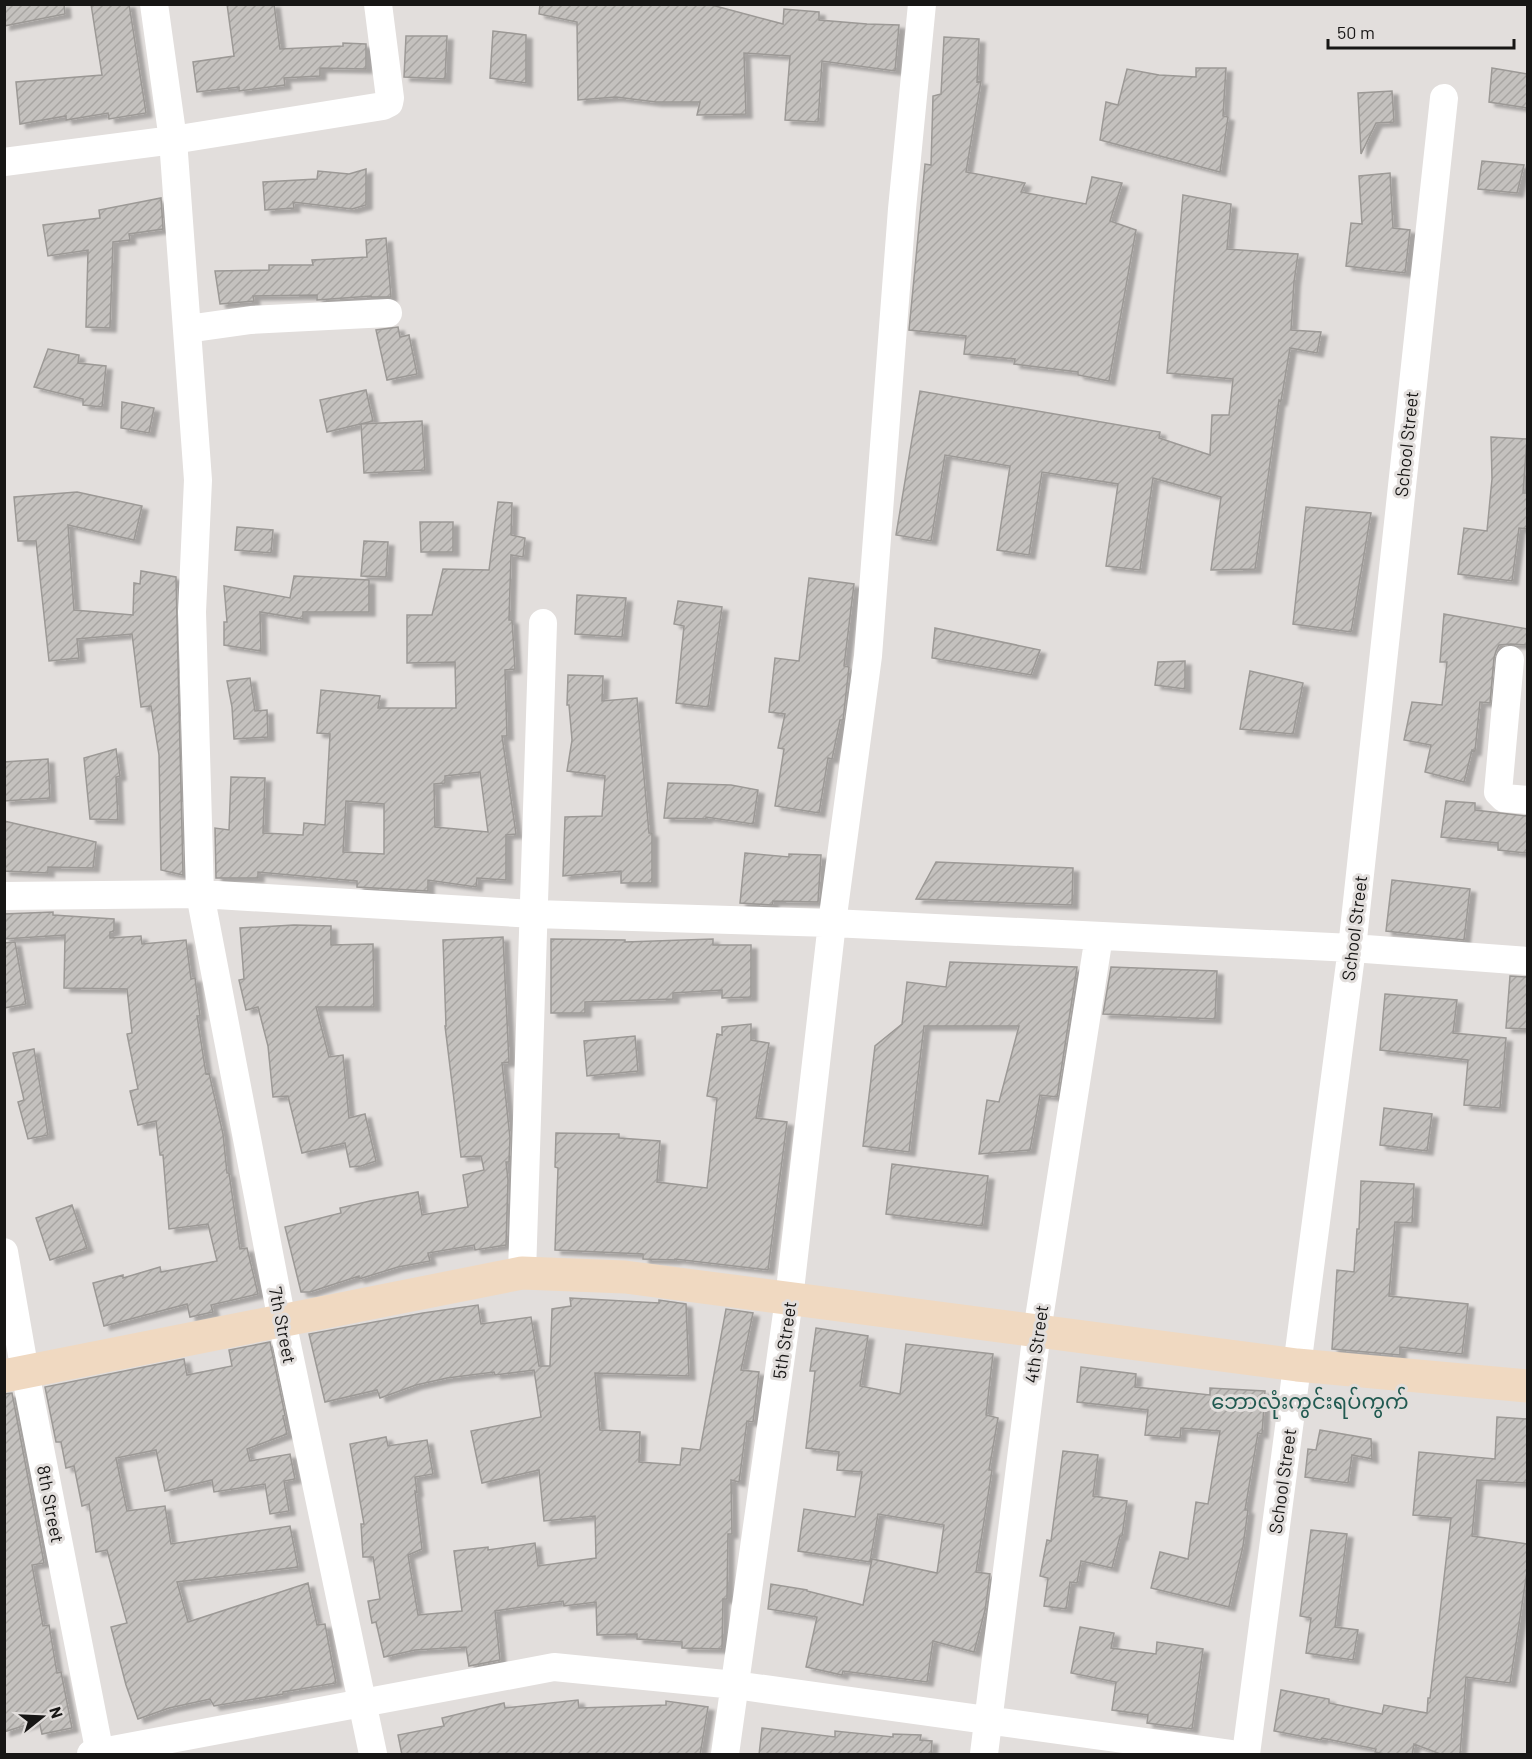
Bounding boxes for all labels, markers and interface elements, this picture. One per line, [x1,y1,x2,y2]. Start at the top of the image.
scale bar [1328,12,1514,50]
text: 50 m [1337,21,1375,43]
street label: School Street [1390,390,1422,498]
street label: School Street [1337,874,1371,982]
street label: 7th Street [265,1285,301,1365]
street label: 5th Street [768,1300,800,1380]
street label: 4th Street [1020,1303,1052,1385]
district label: ဘောလုံးကွင်းရပ်ကွက် [1211,1386,1409,1419]
street label: School Street [1264,1427,1300,1535]
street label: 8th Street [33,1463,69,1545]
north arrow [12,1687,72,1747]
text: N [46,1704,67,1720]

